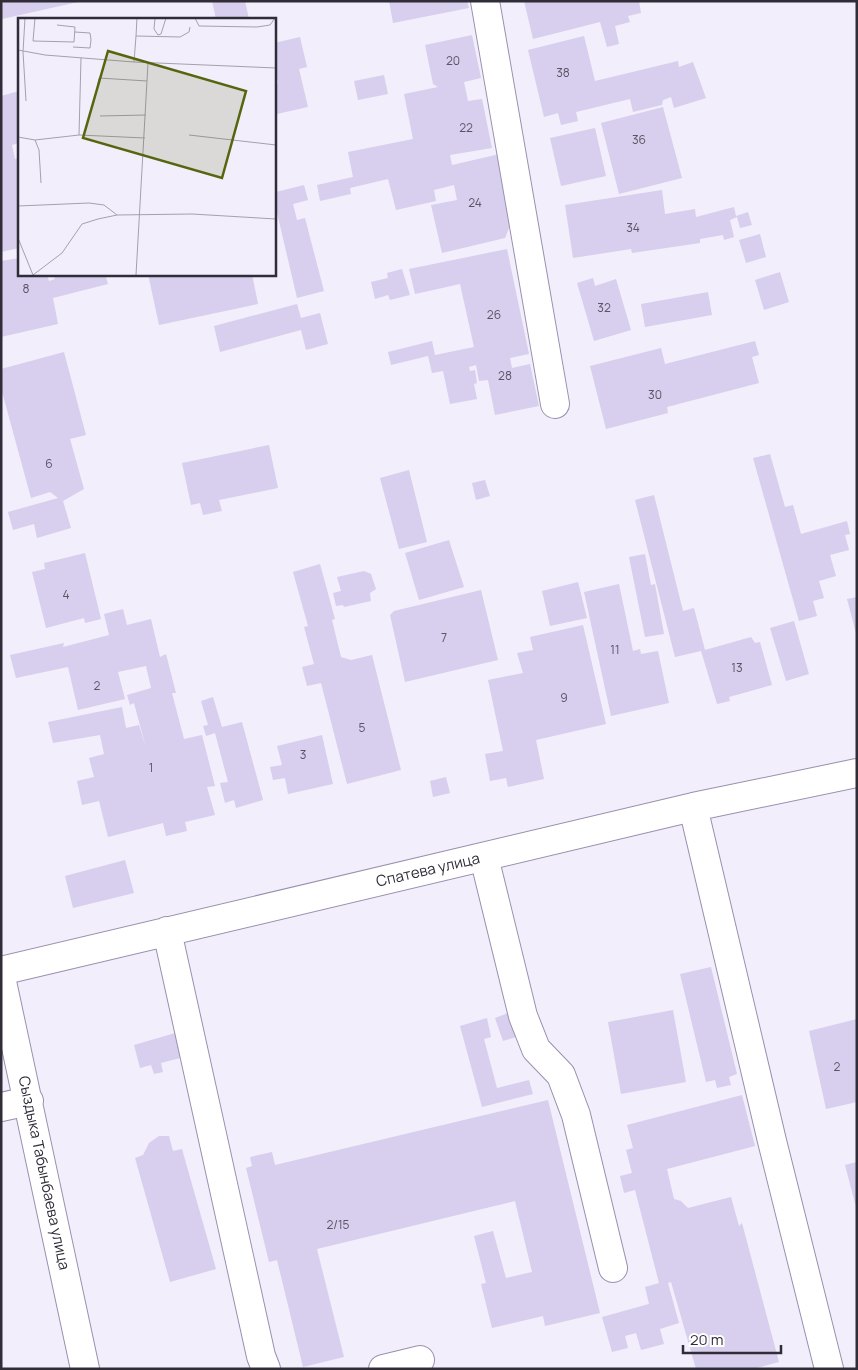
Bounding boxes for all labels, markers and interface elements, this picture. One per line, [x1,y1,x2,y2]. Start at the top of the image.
inset map [18,18,275,275]
house number: 20 [446,52,460,69]
house number: 38 [556,64,570,81]
house number: 22 [459,119,473,136]
house number: 36 [632,131,646,148]
house number: 24 [468,194,482,211]
house number: 34 [626,219,640,236]
house number: 8 [23,280,30,297]
house number: 32 [597,299,611,316]
house number: 26 [487,306,501,323]
house number: 28 [498,367,512,384]
house number: 30 [648,386,662,403]
house number: 6 [45,455,53,472]
house number: 4 [62,586,70,603]
house number: 7 [441,629,447,646]
house number: 11 [610,641,620,658]
house number: 13 [731,659,743,676]
house number: 2 [94,677,101,694]
house number: 9 [560,689,568,706]
house number: 5 [359,719,366,736]
house number: 3 [300,746,306,763]
house number: 1 [149,759,153,776]
street label: Спатева улица [374,847,482,892]
house number: 2 [834,1058,841,1075]
street label: Сыздыка Табынбаева улица [14,1074,75,1272]
house number: 2/15 [326,1216,350,1233]
scale bar [683,1322,780,1354]
text: 20 m [690,1329,723,1350]

